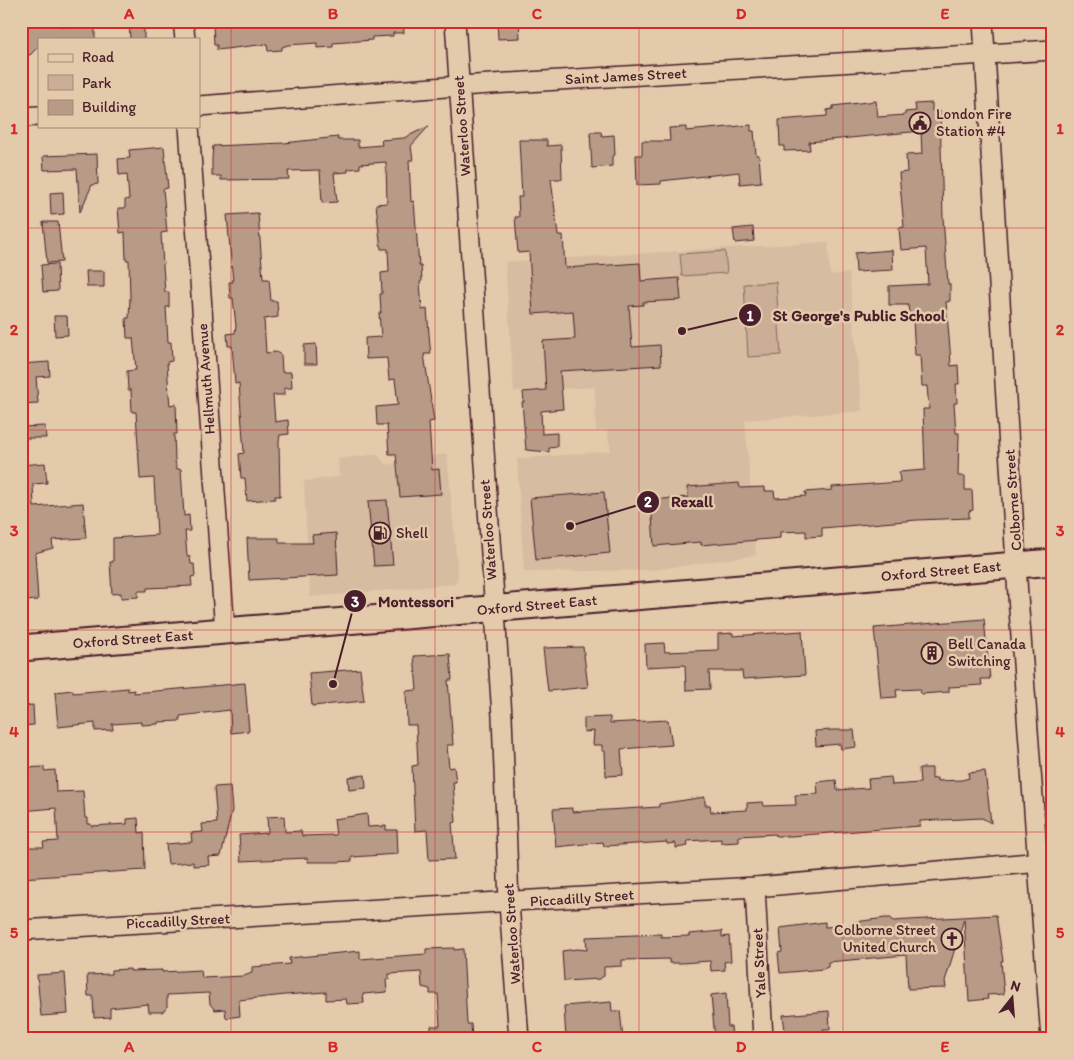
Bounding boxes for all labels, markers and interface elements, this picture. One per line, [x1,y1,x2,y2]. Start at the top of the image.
text: A [123,4,135,23]
text: B [328,4,339,23]
text: C [532,4,543,23]
text: D [736,4,747,23]
text: E [941,4,950,23]
legend [38,38,200,128]
text: Road [82,48,115,66]
street label: Saint James Street [565,64,688,88]
text: Park [82,74,112,92]
street label: Waterloo Street [449,75,475,177]
text: Building [82,98,136,116]
place label: London Fire Station #4 [936,105,1012,140]
public building icon: London Fire Station #4 [908,111,932,135]
text: 1 [10,119,18,138]
text: 1 [1056,119,1064,138]
callout: St George's Public School [738,300,956,331]
text: St George's Public School [773,306,946,326]
text: 1 [747,307,754,325]
text: 2 [10,320,19,339]
text: 2 [1056,320,1065,339]
street label: Hellmuth Avenue [193,323,219,435]
street label: Colborne Street [1000,448,1026,551]
street label: Waterloo Street [475,479,501,581]
callout: Rexall [636,486,723,517]
text: Rexall [671,492,713,511]
text: 2 [644,493,652,511]
text: 3 [10,521,19,540]
fuel station icon: Shell [368,521,392,545]
text: 3 [1056,521,1065,540]
place label: Shell [396,524,429,542]
street label: Oxford Street East [880,557,1002,585]
callout: Montessori [343,586,463,617]
street label: Oxford Street East [476,591,598,619]
text: Montessori [378,592,454,611]
text: 3 [351,593,359,611]
street label: Oxford Street East [72,626,194,652]
place label: Bell Canada Switching [948,635,1026,670]
building icon: Bell Canada Switching [920,641,944,665]
text: 4 [9,722,19,741]
text: 4 [1055,722,1065,741]
street label: Waterloo Street [499,883,525,985]
street label: Piccadilly Street [529,885,635,911]
street label: Piccadilly Street [125,909,231,933]
place label: Colborne Street United Church [834,921,936,956]
text: 5 [10,923,19,942]
text: 5 [1056,923,1065,942]
street label: Yale Street [748,927,770,998]
church icon: Colborne Street United Church [940,927,964,951]
north arrow [986,972,1036,1022]
text: N [1009,977,1023,996]
text: A [123,1037,135,1056]
text: B [328,1037,339,1056]
text: C [532,1037,543,1056]
text: D [736,1037,747,1056]
text: E [941,1037,950,1056]

